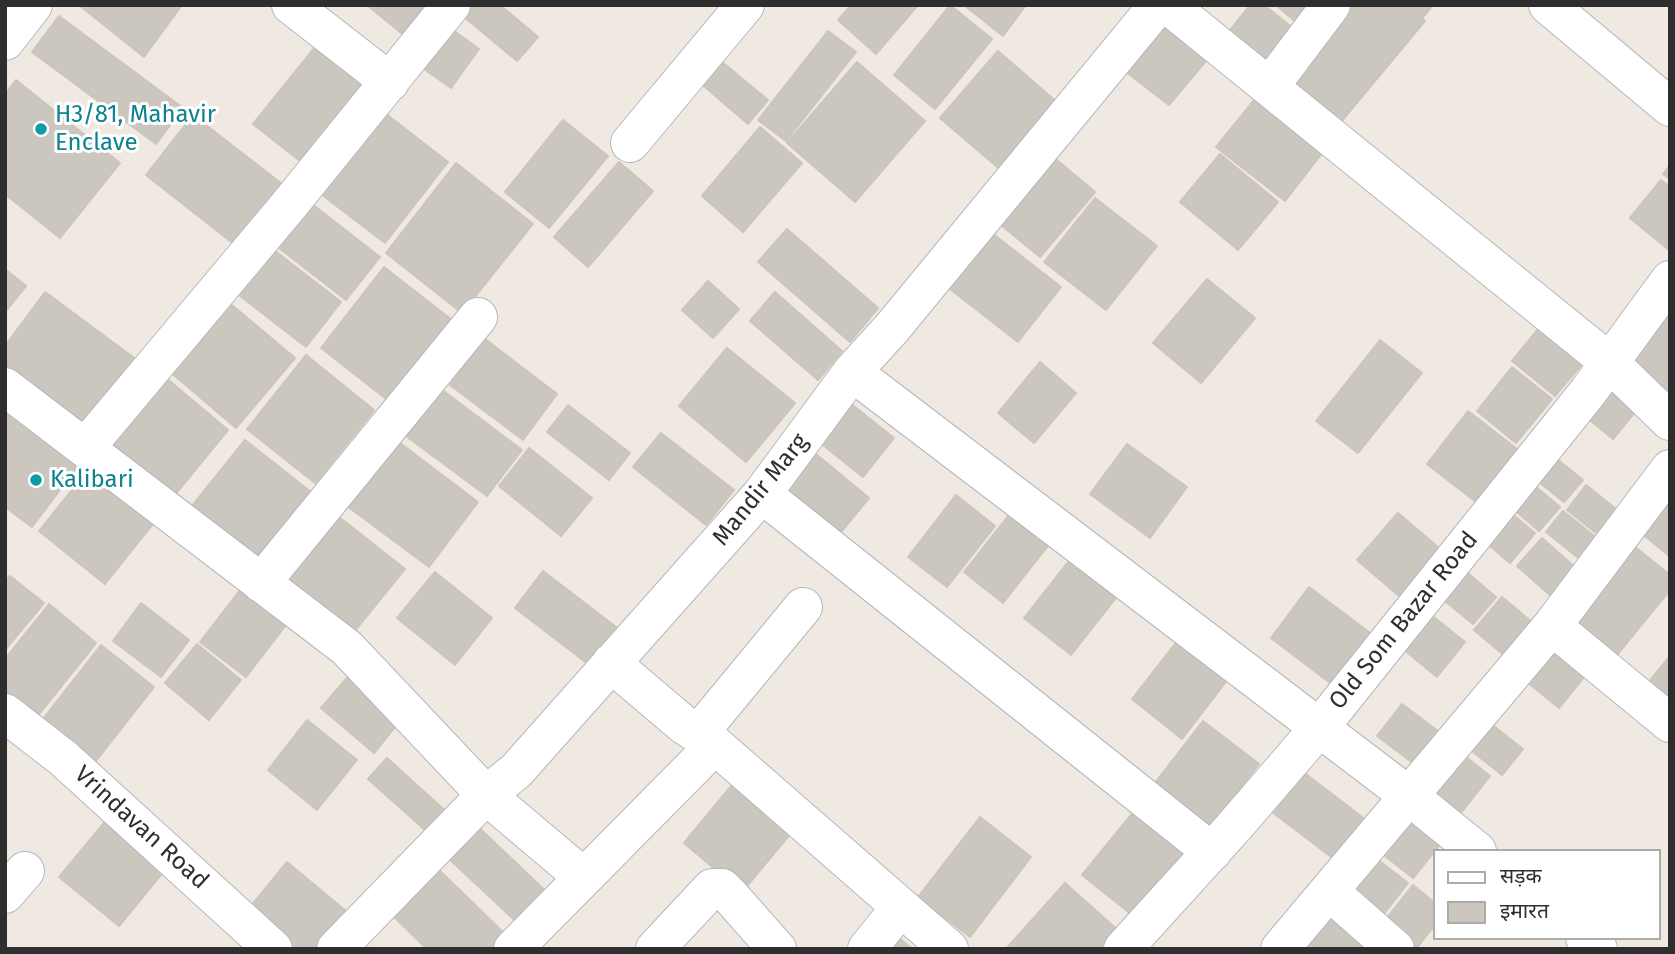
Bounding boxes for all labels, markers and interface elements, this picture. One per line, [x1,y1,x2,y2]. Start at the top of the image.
place label: H3/81, Mahavir Enclave [55,101,216,157]
marker: H3/81, Mahavir Enclave [33,121,49,137]
street label: Mandir Marg [707,428,815,552]
place label: Kalibari [50,466,134,494]
marker: Kalibari [28,472,44,488]
street label: Old Som Bazar Road [1324,526,1484,716]
street label: Vrindavan Road [68,760,214,896]
legend [1434,849,1661,940]
text: सड़क [1500,863,1542,889]
text: इमारत [1500,898,1549,924]

